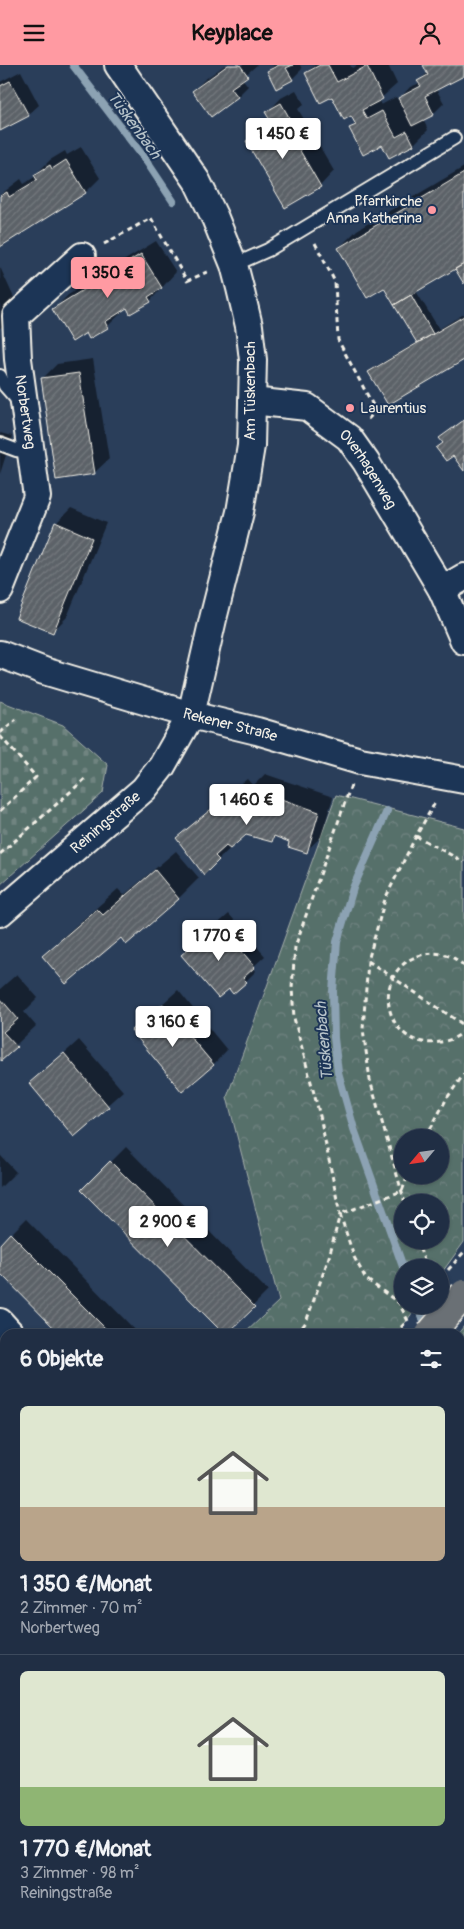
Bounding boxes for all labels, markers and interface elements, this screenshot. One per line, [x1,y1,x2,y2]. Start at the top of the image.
icon: menu [20,19,48,47]
text: Keyplace [191,19,273,47]
icon: person [416,19,444,47]
water label: Tüskenbach [103,87,166,164]
pin: 1 450 € [237,117,329,160]
text: 1 450 € [257,124,309,144]
place label: Pfarrkirche Anna Katherina [326,192,423,228]
marker: Pfarrkirche Anna Katherina [426,204,438,216]
pin: 1 350 € [62,257,154,299]
text: 1 350 € [82,263,134,283]
street label: Am Tüskenbach [241,341,260,441]
street label: Norbertweg [10,374,40,450]
place label: Laurentius [360,399,426,418]
marker: Laurentius [344,402,356,414]
street label: Overhagenweg [336,425,401,512]
street label: Rekener Straße [181,704,280,746]
pin: 1 460 € [201,783,293,826]
street label: Reiningstraße [66,787,145,858]
text: 1 460 € [220,790,274,810]
pin: 1 770 € [173,919,265,962]
text: 1 770 € [193,926,245,946]
water label: Tüskenbach [310,1000,337,1081]
pin: 3 160 € [127,1005,219,1048]
text: 3 160 € [147,1012,199,1032]
north arrow [394,1129,449,1184]
map controls [394,1129,449,1314]
button: locate [394,1194,449,1249]
pin: 2 900 € [122,1205,214,1248]
text: 2 900 € [140,1212,196,1232]
button: layers [394,1259,449,1314]
icon: filters [417,1345,445,1373]
text: 6 Objekte [20,1346,103,1373]
icon: home [188,1438,278,1528]
text: 1 350 €/Monat [20,1571,152,1598]
text: 2 Zimmer · 70 m² [20,1598,142,1618]
text: Norbertweg [20,1618,100,1638]
icon: home [188,1704,278,1794]
text: 1 770 €/Monat [20,1836,151,1863]
text: 3 Zimmer · 98 m² [20,1863,139,1883]
text: Reiningstraße [20,1883,112,1903]

